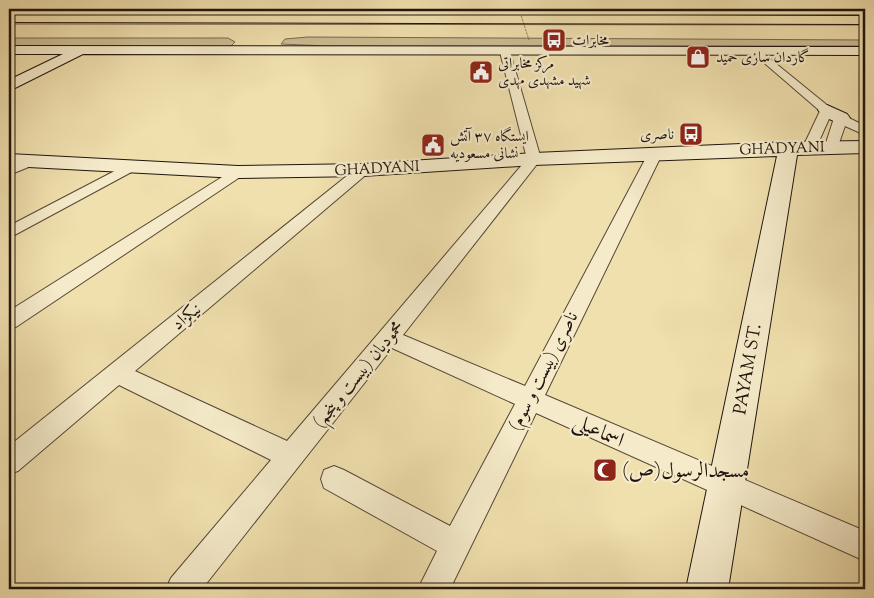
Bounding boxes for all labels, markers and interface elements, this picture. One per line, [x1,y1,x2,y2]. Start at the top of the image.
bus stop icon: مخابرات [541,27,567,53]
place label: مخابرات [572,31,609,52]
shop icon: گاردان سازی حمید [685,44,711,70]
place label: گاردان سازی حمید [716,48,810,69]
place label: مرکز مخابراتی شهید مشهدی مهدی [498,54,591,92]
public building icon: مرکز مخابراتی شهید مشهدی مهدی [468,59,494,85]
bus stop icon: ناصری [678,121,704,147]
place label: ناصری [640,125,674,146]
place label: ایستگاه ۳۷ آتش نشانی مسعودیه [450,126,529,165]
public building icon: ایستگاه ۳۷ آتش نشانی مسعودیه [420,132,446,158]
street label: GHADYANI [739,138,825,161]
street label: GHADYANI [334,157,420,182]
street label: نیکزاد [167,297,208,338]
street label: ناصری (بیست و سوم) [504,308,587,436]
street label: محمودیان (بیست و پنجم) [308,316,413,436]
street label: PAYAM ST. [728,322,770,417]
street label: اسماعیلی [568,407,629,456]
mosque icon: مسجدالرسول(ص) [592,457,618,483]
place label: مسجدالرسول(ص) [622,457,749,487]

